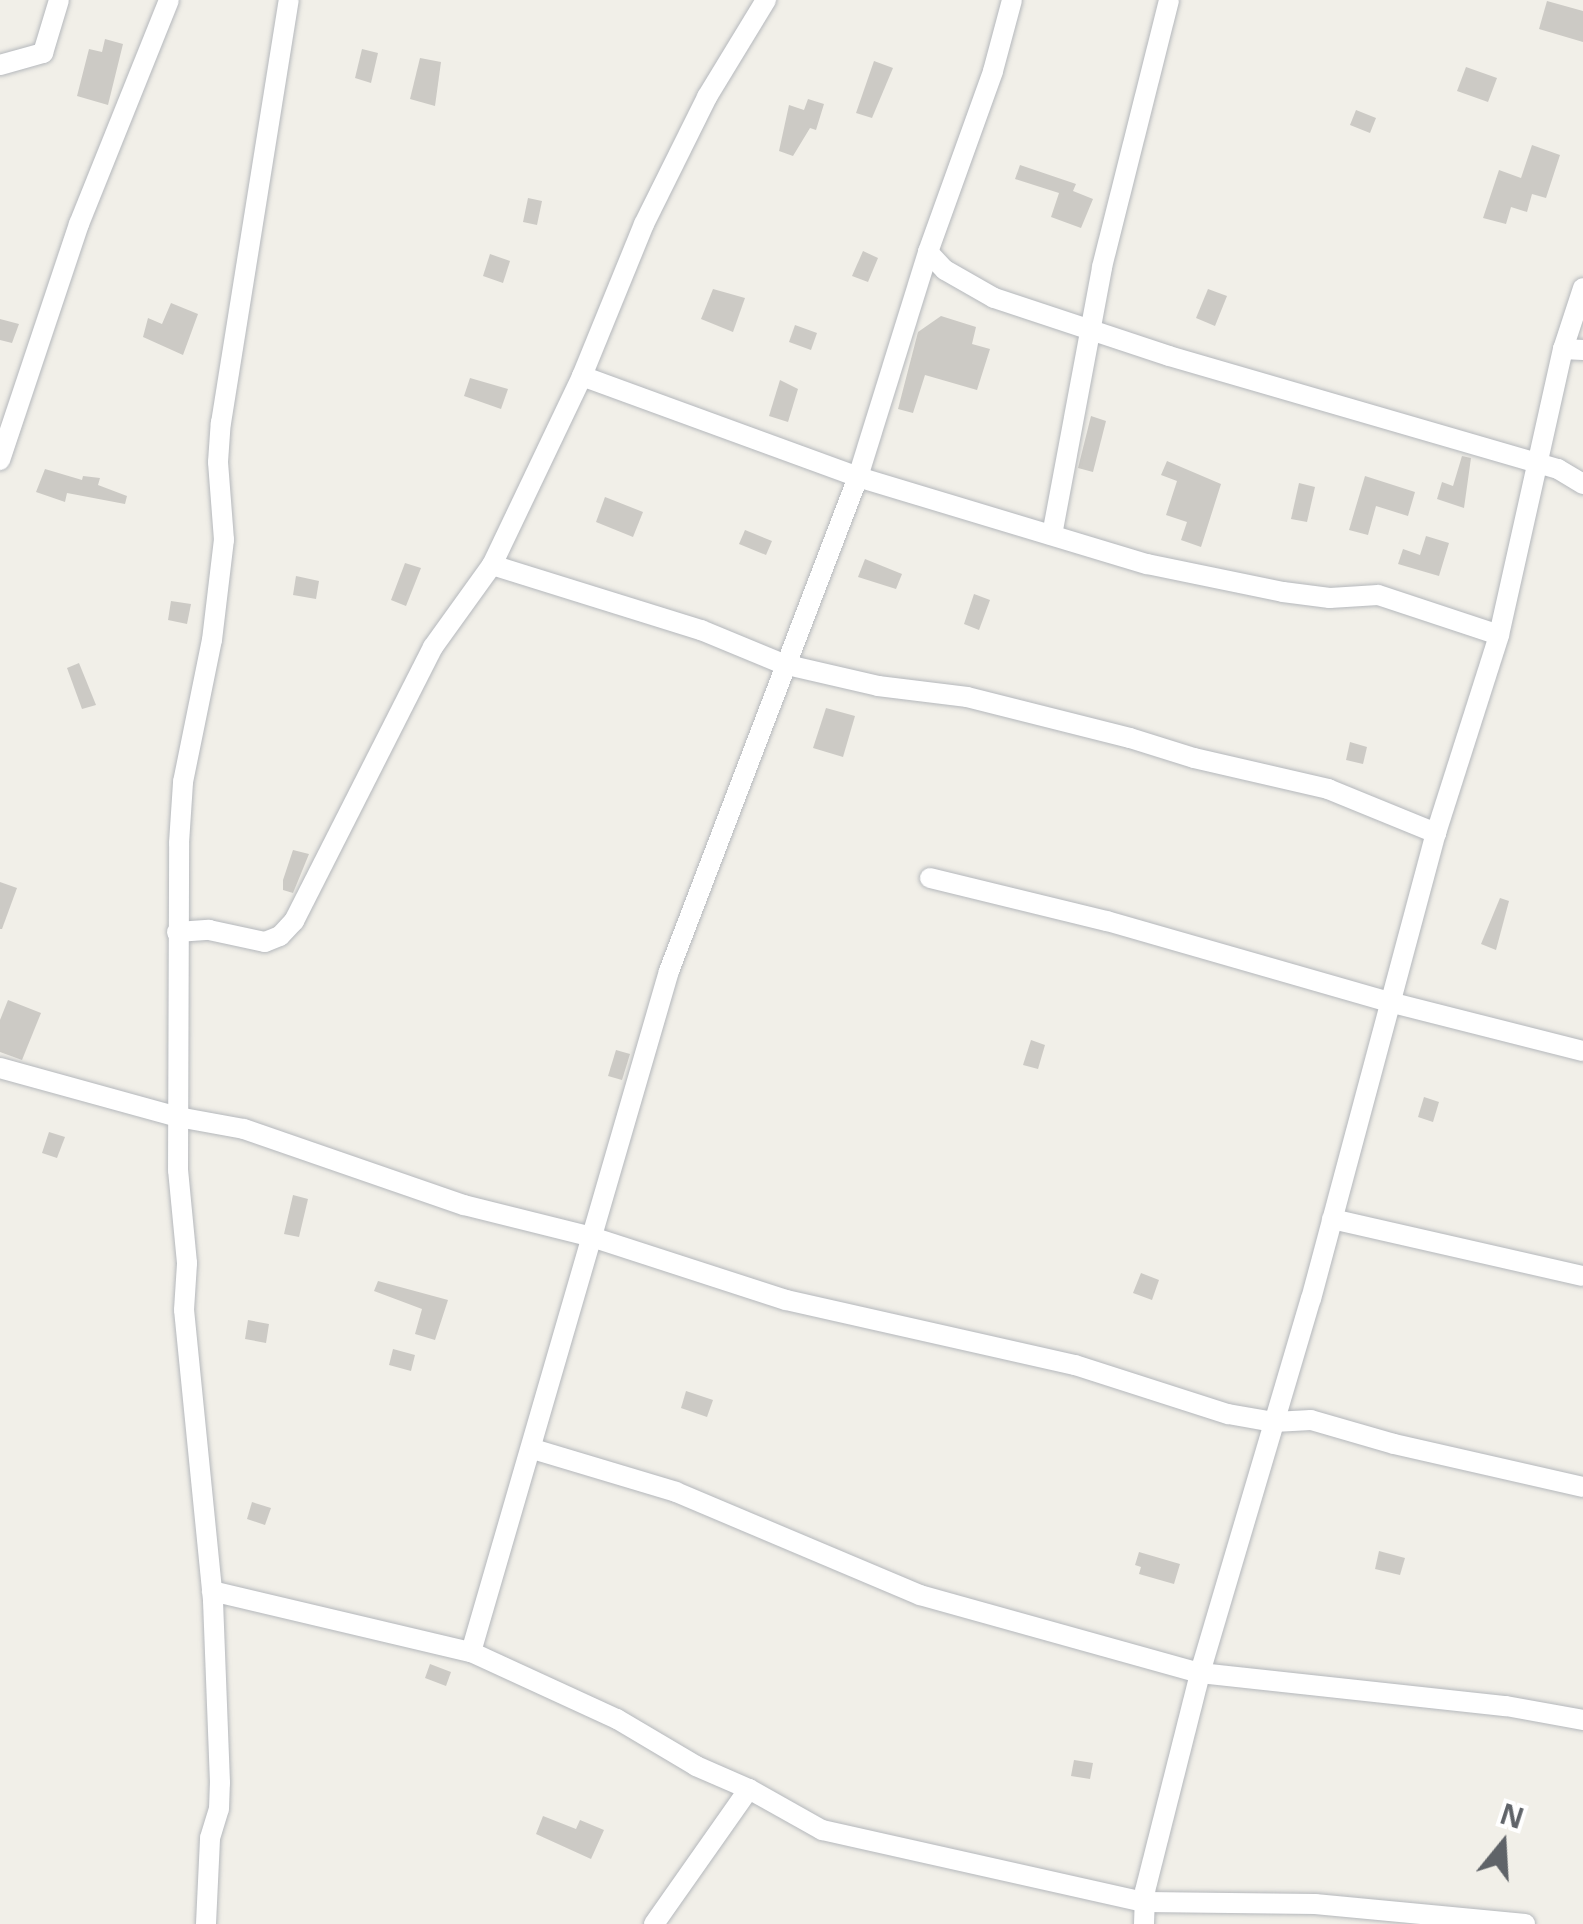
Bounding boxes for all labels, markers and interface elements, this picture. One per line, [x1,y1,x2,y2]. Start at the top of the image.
north arrow [1453,1794,1553,1894]
text: N [1496,1794,1529,1837]

